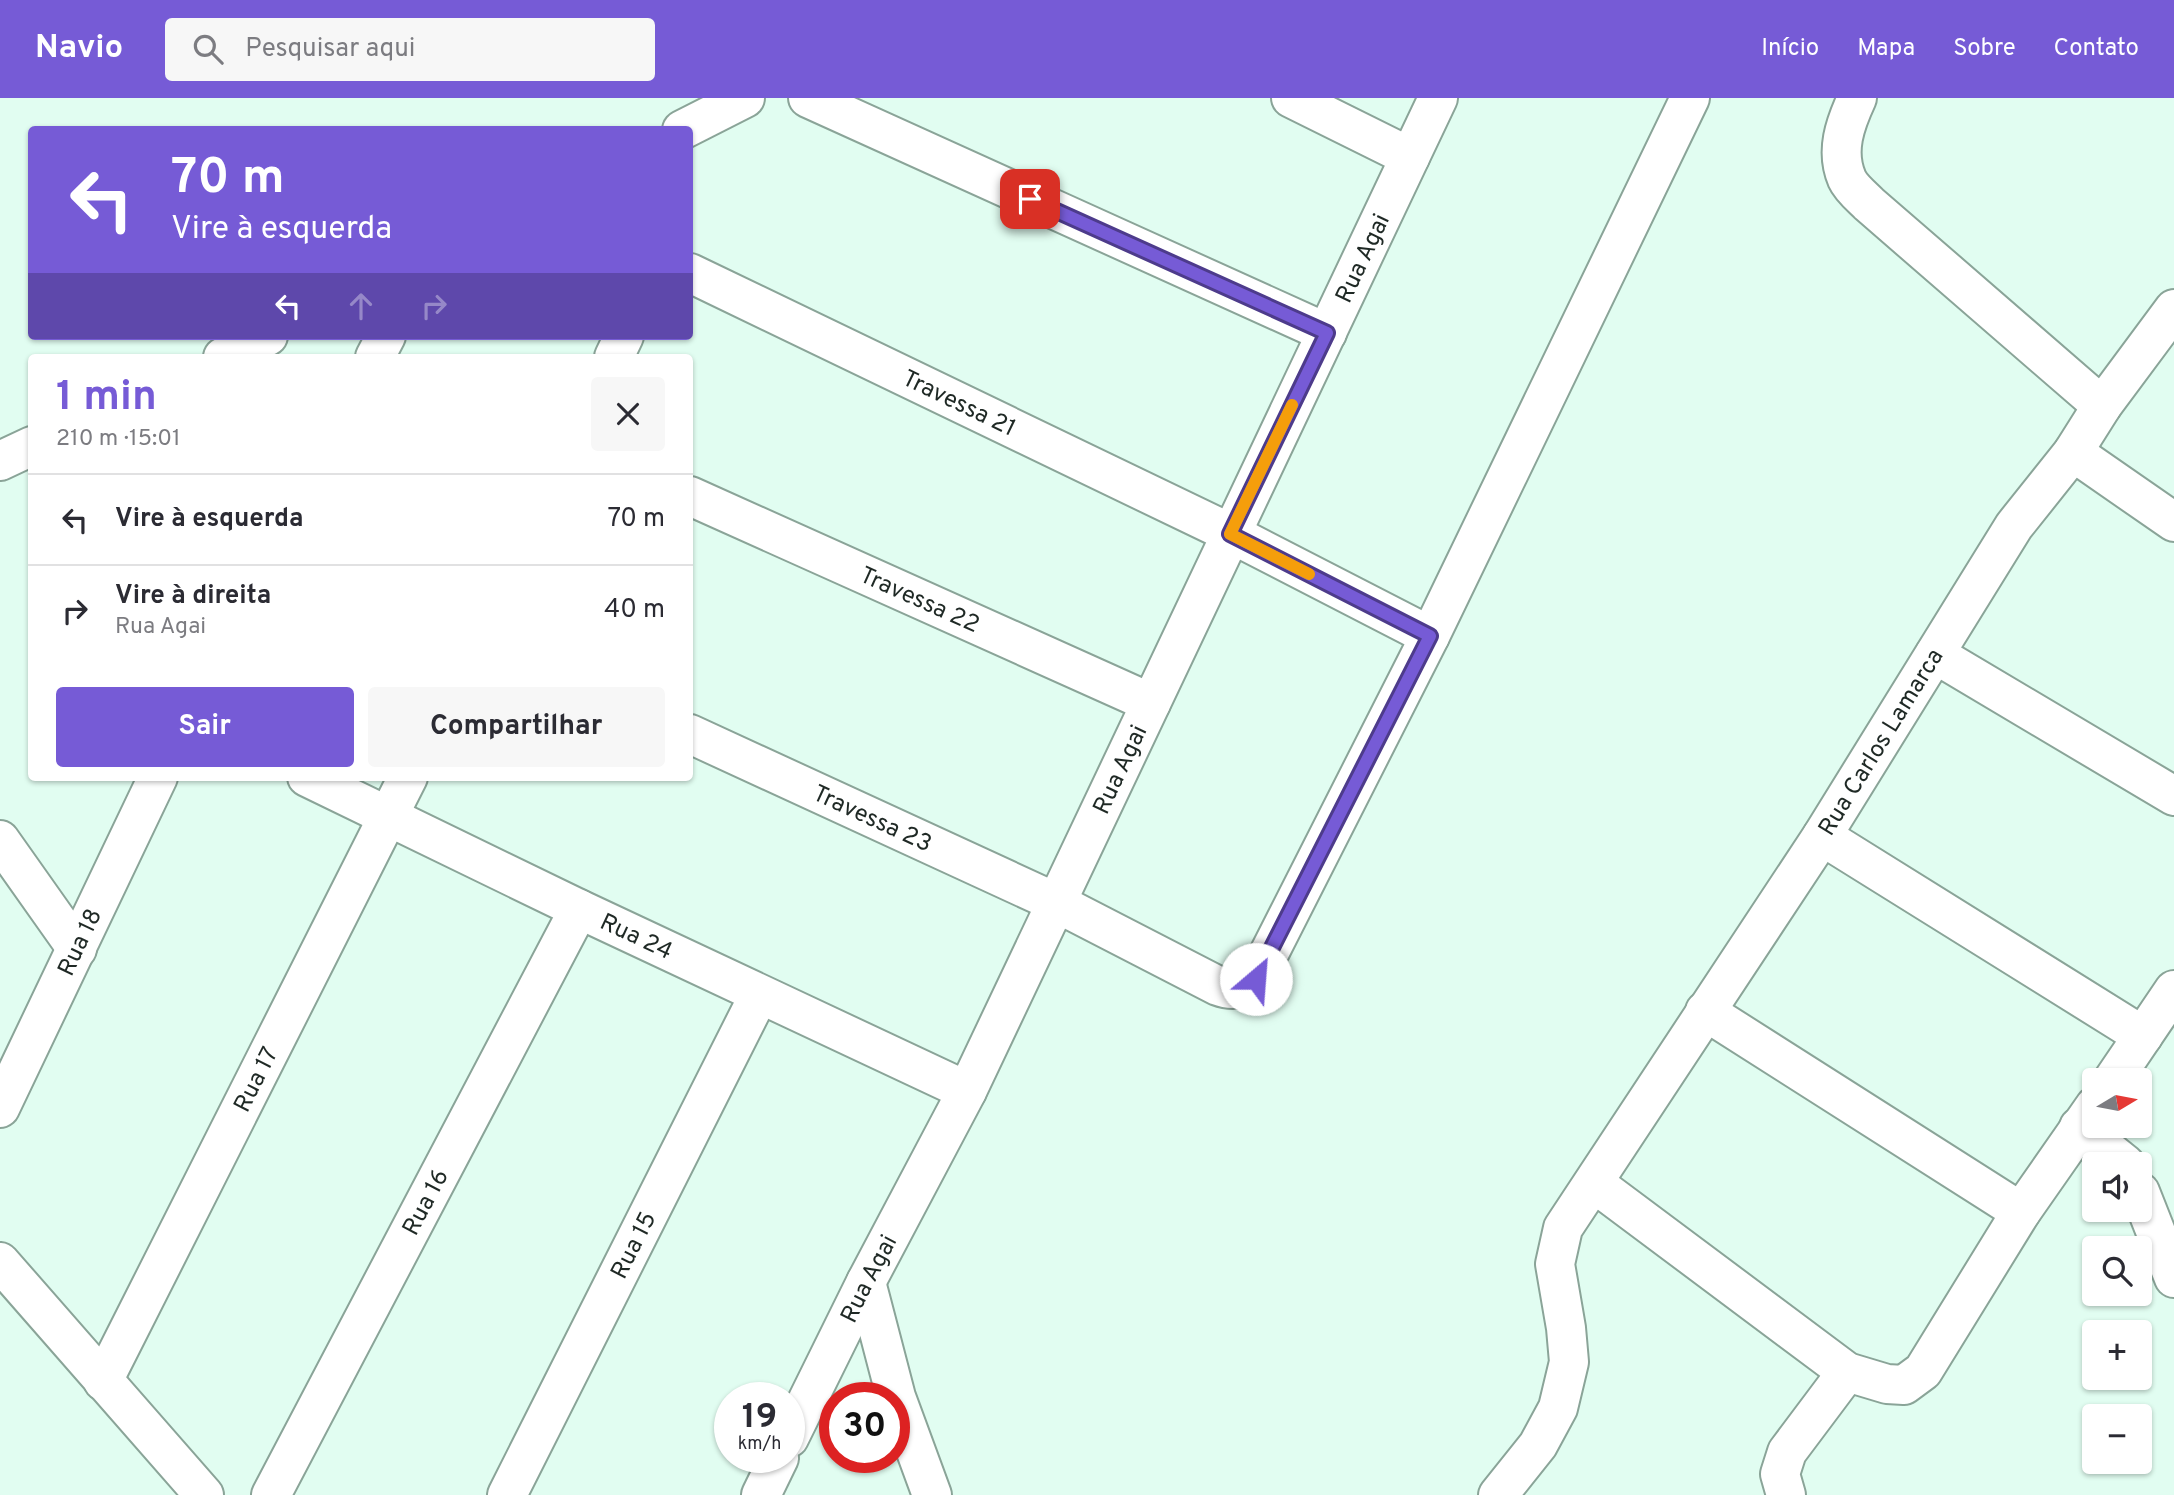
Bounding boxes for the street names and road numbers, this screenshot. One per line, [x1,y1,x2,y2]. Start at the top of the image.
street label: Rua Agai [1330,209,1398,308]
street label: Travessa 21 [897,364,1020,445]
street label: Travessa 22 [854,561,984,641]
street label: Rua Carlos Lamarca [1813,644,1951,842]
street label: Rua Agai [1087,721,1155,820]
street label: Travessa 23 [807,779,936,860]
street label: Rua 18 [52,904,110,981]
street label: Rua 24 [595,908,677,968]
street label: Rua 17 [228,1043,286,1118]
street label: Rua 16 [397,1165,457,1241]
street label: Rua 15 [605,1207,664,1285]
street label: Rua Agai [835,1230,905,1329]

